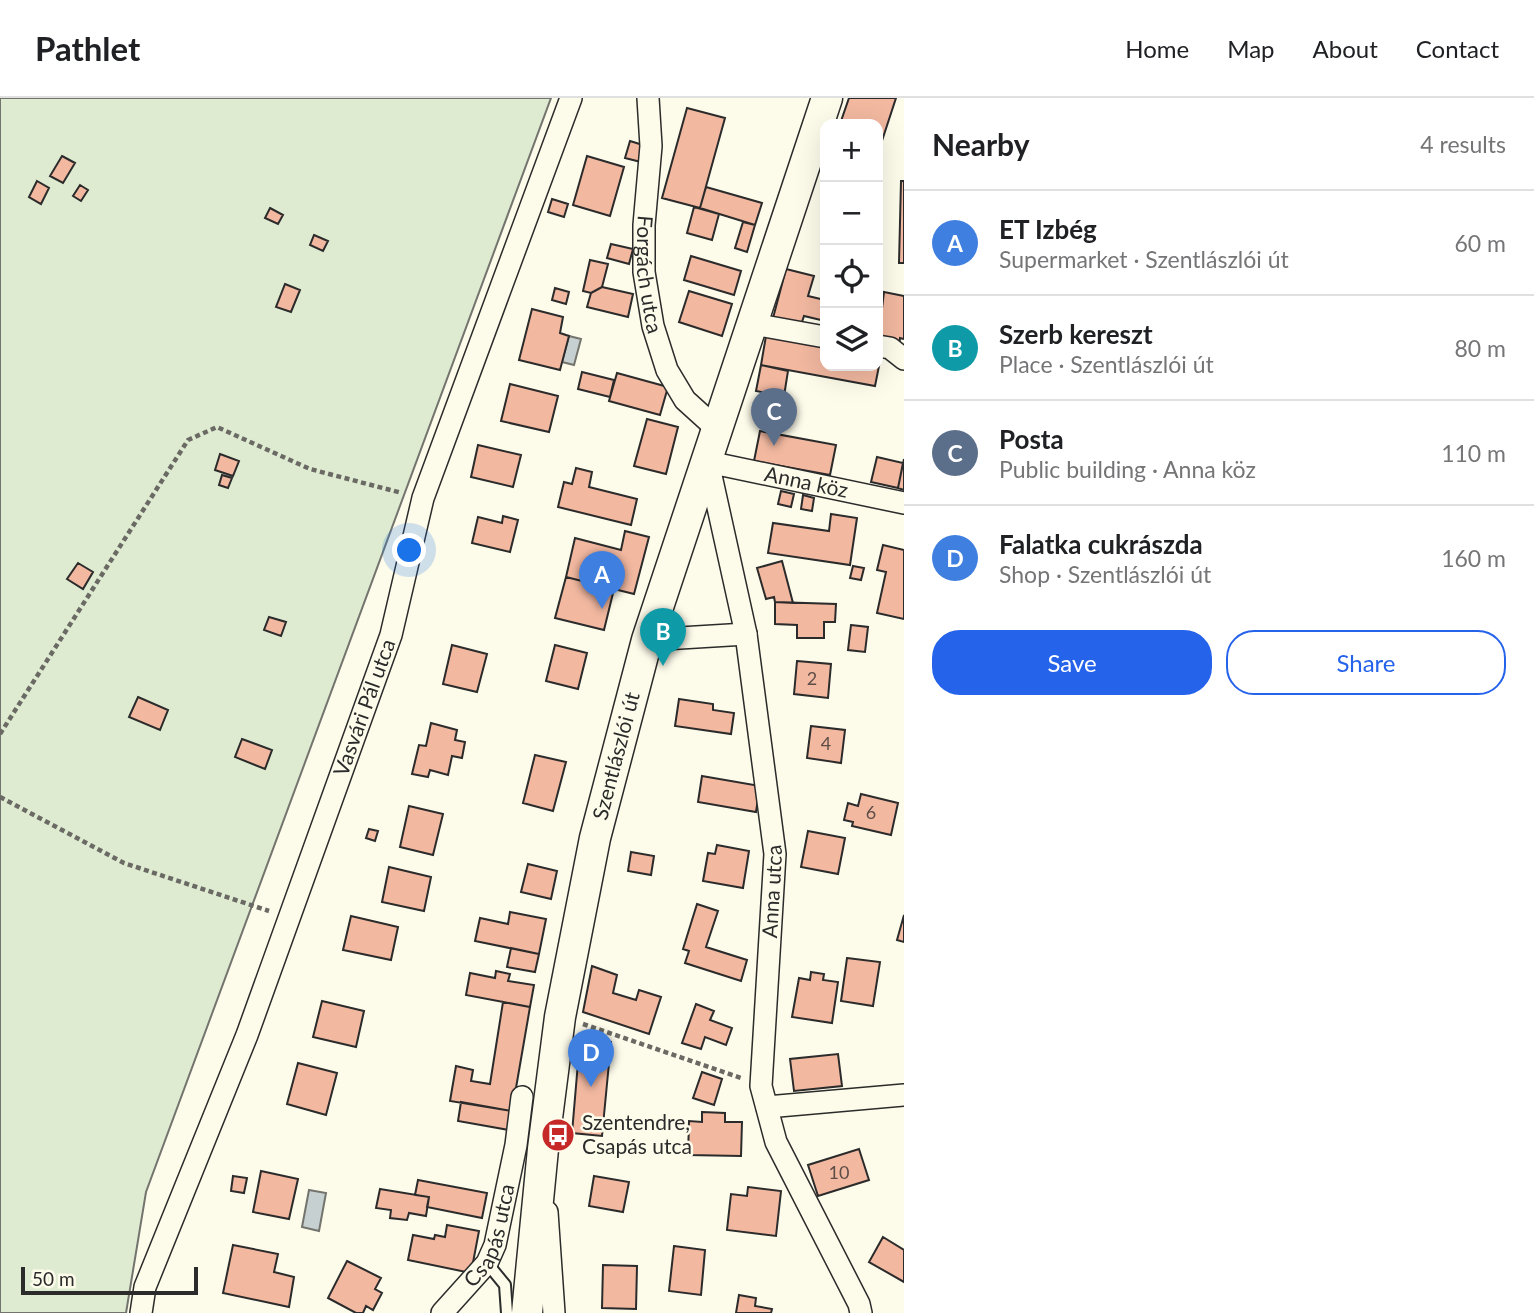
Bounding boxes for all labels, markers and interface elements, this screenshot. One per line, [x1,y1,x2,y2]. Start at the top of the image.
text: Pathlet [35,28,140,68]
text: Home [1125,34,1189,63]
text: Map [1227,34,1275,63]
text: About [1313,34,1378,63]
text: Contact [1416,34,1499,63]
map controls [820,119,883,371]
button: + [820,119,883,182]
text: Nearby [932,126,1030,162]
text: 4 results [1420,130,1506,158]
button: − [820,182,883,245]
text: ET Izbég [999,213,1097,245]
street label: Forgách utca [632,214,668,336]
text: A [947,229,963,257]
text: 60 m [1455,229,1506,257]
button: locate [820,245,883,308]
text: Supermarket · Szentlászlói út [999,245,1289,273]
button: layers [820,308,883,371]
text: Szerb kereszt [999,318,1153,350]
text: B [947,334,963,362]
text: 80 m [1455,334,1506,362]
text: Place · Szentlászlói út [999,350,1214,378]
pin: C [751,388,797,446]
text: Posta [999,423,1064,455]
text: C [947,439,963,467]
text: 110 m [1441,439,1506,467]
text: Public building · Anna köz [999,455,1256,483]
street label: Anna köz [762,460,851,502]
text: Falatka cukrászda [999,528,1203,560]
your location [392,533,426,567]
text: D [946,544,964,572]
text: 160 m [1441,544,1506,572]
pin: A [579,551,625,609]
text: Shop · Szentlászlói út [999,560,1211,588]
pin: B [640,608,686,666]
button: Save [932,630,1212,695]
button: Share [1226,630,1506,695]
street label: Vasvári Pál utca [327,635,400,779]
house number: 2 [807,667,817,689]
street label: Szentlászlói út [586,689,644,822]
house number: 4 [821,732,831,754]
house number: 6 [866,801,876,823]
street label: Anna utca [756,844,786,939]
pin: D [568,1029,614,1087]
place label: Szentendre, Csapás utca [582,1109,692,1158]
bus stop icon: Szentendre, Csapás utca [539,1116,577,1154]
house number: 10 [829,1161,849,1183]
street label: Csapás utca [458,1181,519,1291]
scale bar [21,1264,198,1296]
text: 50 m [32,1267,75,1290]

